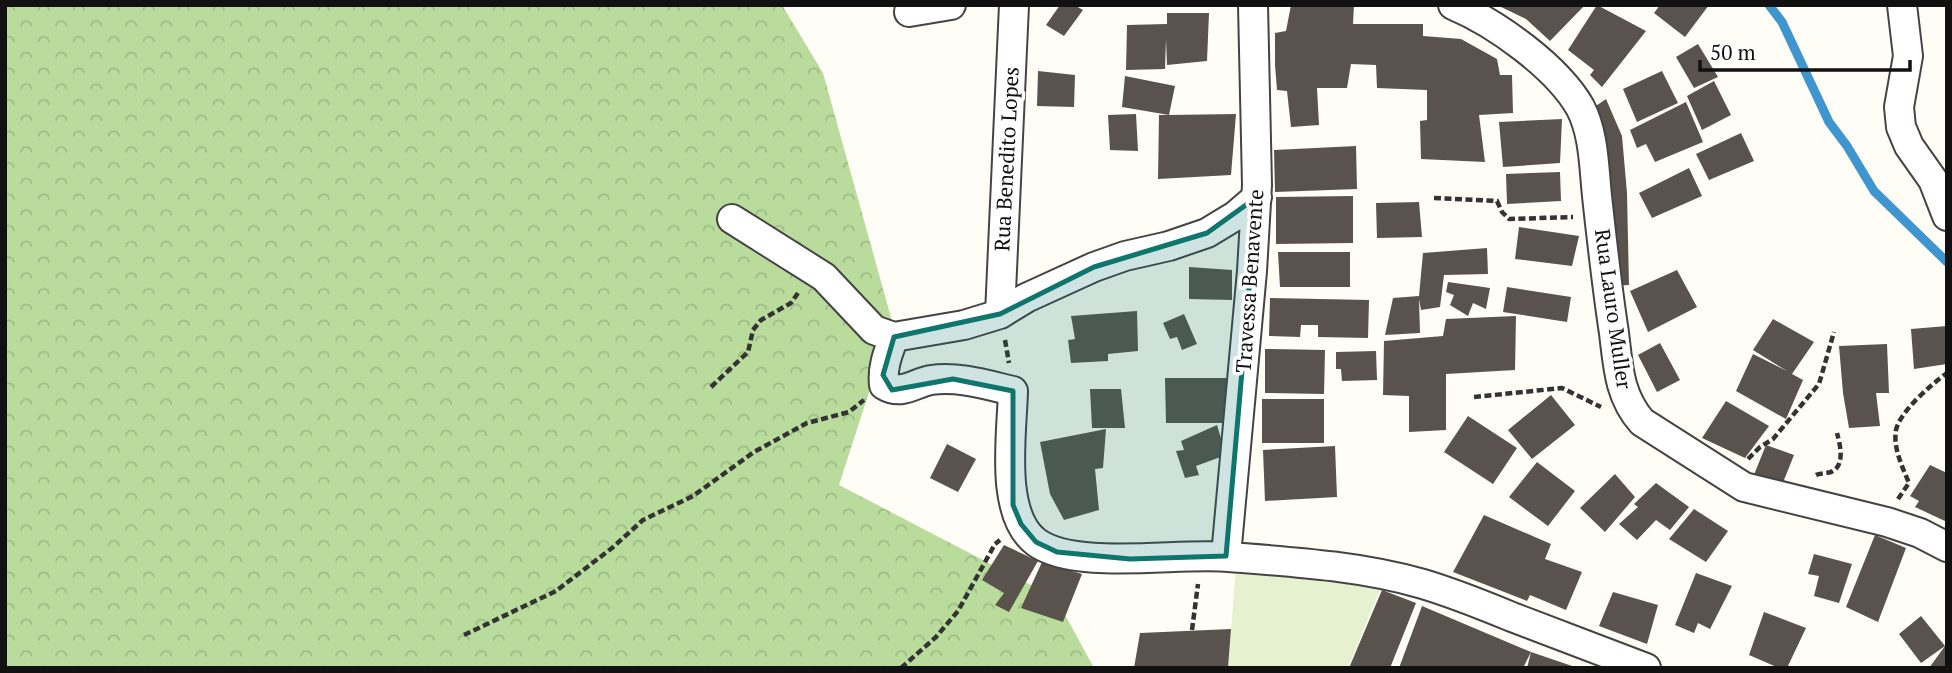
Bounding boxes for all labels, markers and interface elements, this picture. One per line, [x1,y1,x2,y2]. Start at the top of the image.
scale bar [1700,28,1910,72]
text: 50 m [1710,38,1756,66]
street label: Rua Benedito Lopes [987,66,1025,252]
street label: Travessa Benavente [1229,188,1269,374]
street label: Rua Lauro Muller [1589,227,1639,391]

